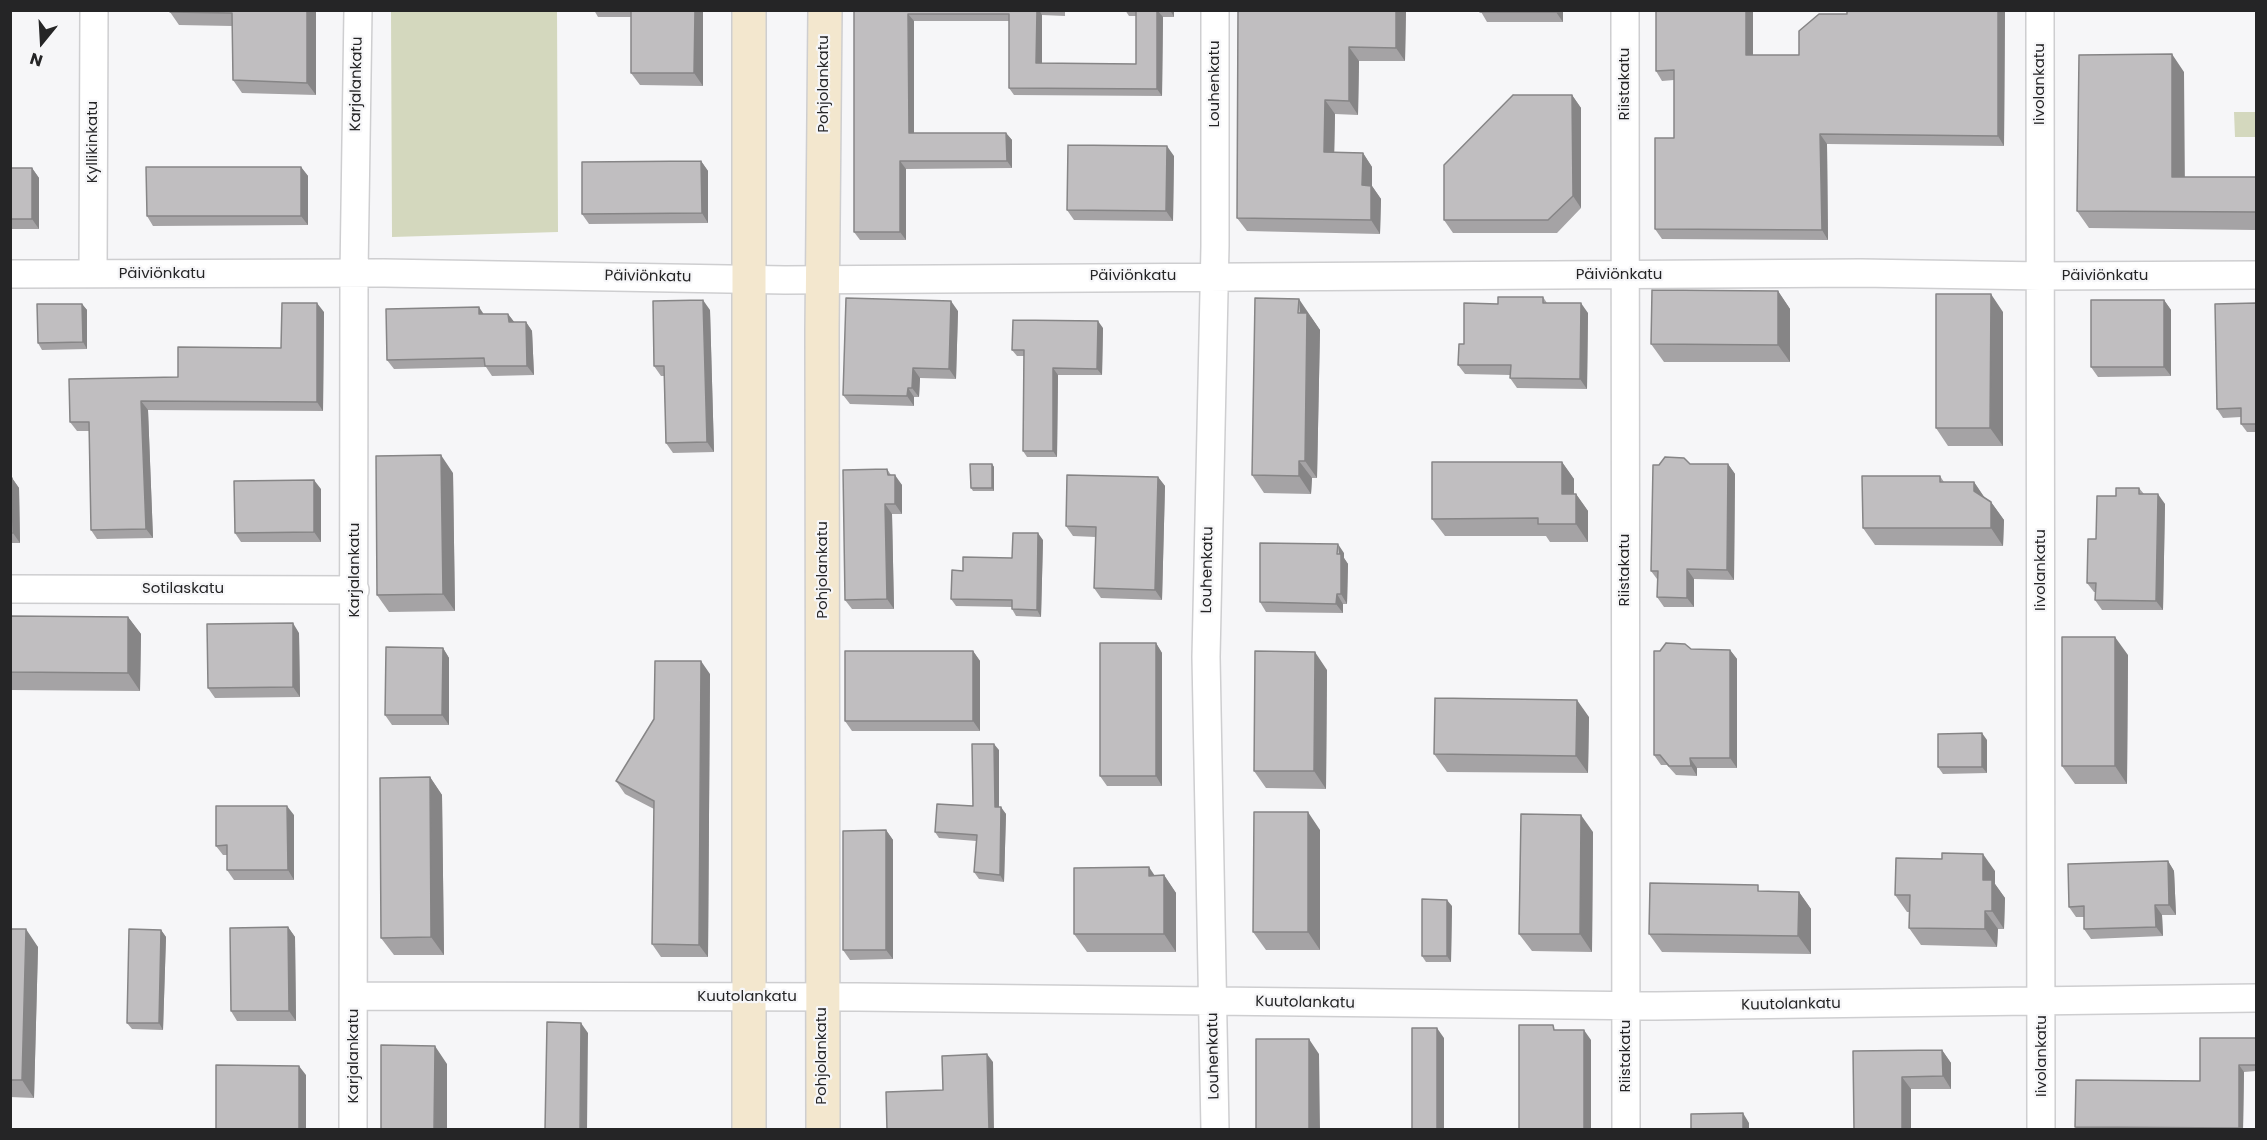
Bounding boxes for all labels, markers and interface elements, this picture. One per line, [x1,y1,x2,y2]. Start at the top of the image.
north arrow [12,12,72,72]
street label: Pohjolankatu [815,35,833,133]
street label: Karjalankatu [347,36,367,132]
street label: Louhenkatu [1206,40,1224,128]
street label: Iivolankatu [2031,43,2049,125]
text: N [27,47,46,72]
street label: Riistakatu [1616,48,1634,120]
street label: Kyllikinkatu [84,101,102,183]
street label: Päiviönkatu [119,265,205,283]
street label: Päiviönkatu [1576,266,1662,284]
street label: Päiviönkatu [604,267,692,287]
street label: Päiviönkatu [1090,267,1176,285]
street label: Päiviönkatu [2062,267,2148,285]
street label: Pohjolankatu [814,521,832,619]
street label: Karjalankatu [346,523,364,617]
street label: Louhenkatu [1198,526,1218,614]
street label: Iivolankatu [2032,529,2050,611]
street label: Riistakatu [1616,534,1634,606]
street label: Sotilaskatu [142,580,224,598]
street label: Kuutolankatu [697,988,797,1006]
street label: Kuutolankatu [1255,993,1355,1013]
street label: Kuutolankatu [1741,995,1841,1015]
street label: Pohjolankatu [813,1007,831,1105]
street label: Karjalankatu [345,1009,363,1103]
street label: Louhenkatu [1204,1012,1224,1100]
street label: Iivolankatu [2033,1015,2051,1097]
street label: Riistakatu [1617,1020,1635,1092]

